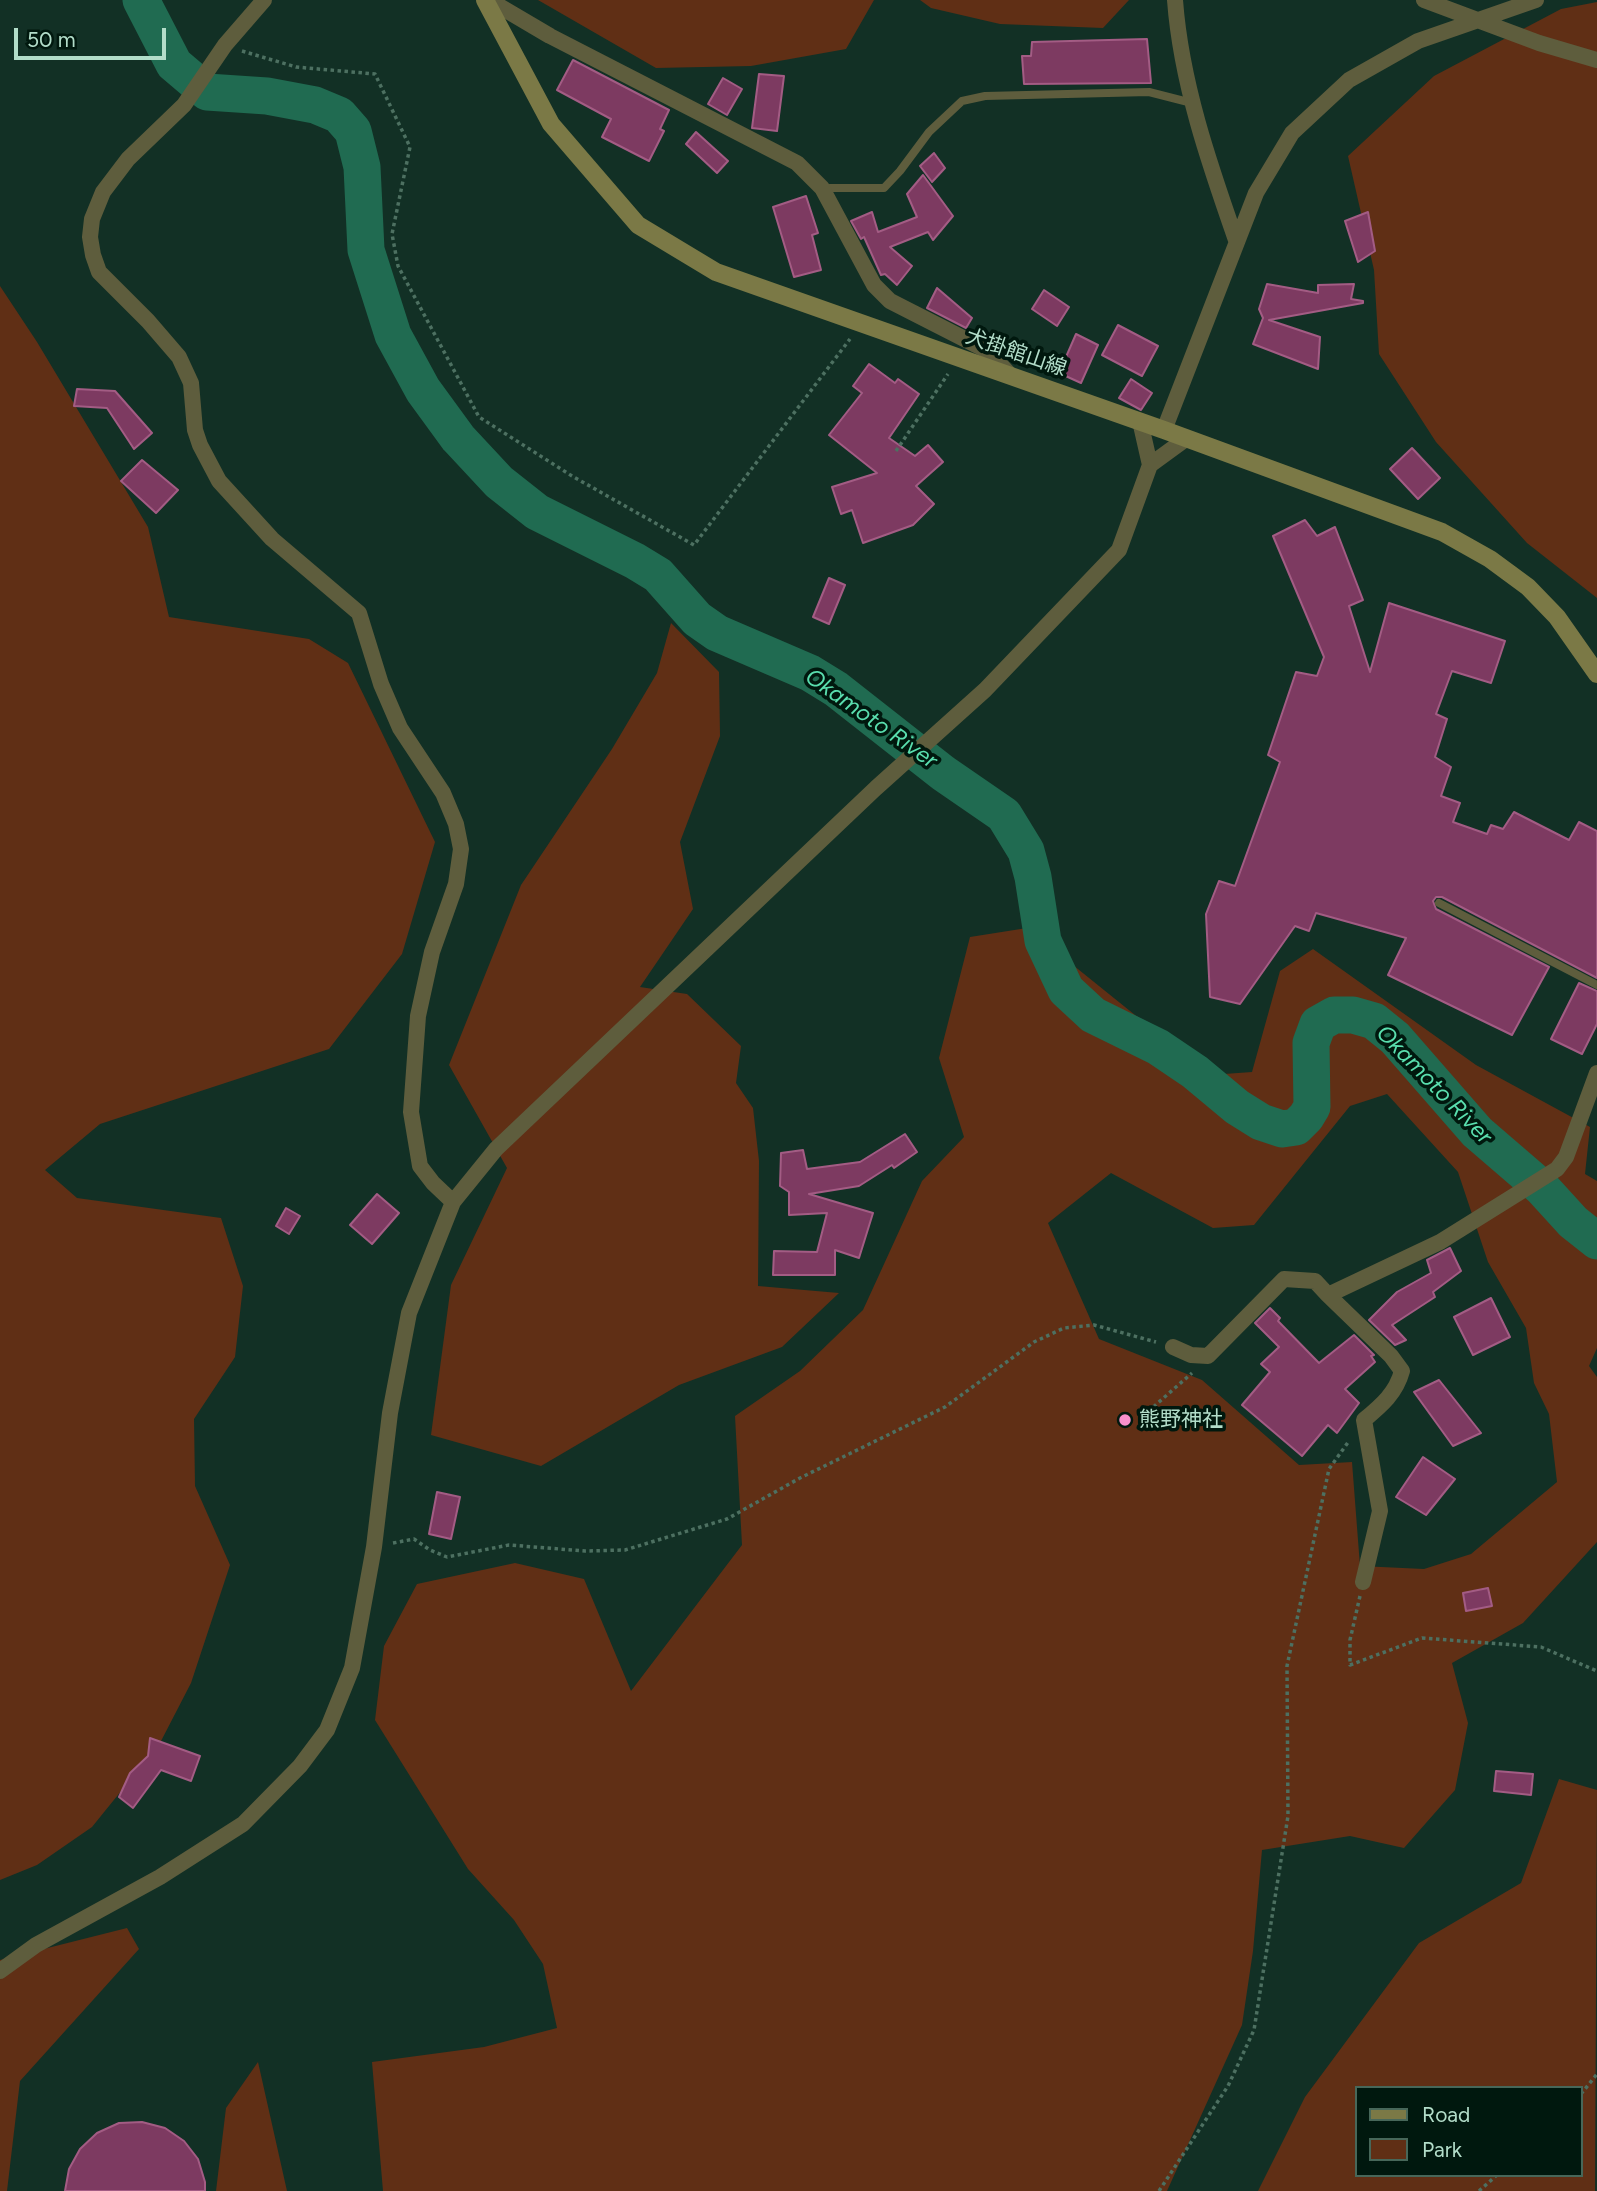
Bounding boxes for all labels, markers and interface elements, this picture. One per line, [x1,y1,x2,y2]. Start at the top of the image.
scale bar [18,14,170,58]
text: 50 m [27,27,76,52]
street label: 犬掛館山線 [962,324,1070,382]
water label: Okamoto River [800,663,942,775]
water label: Okamoto River [1370,1020,1498,1150]
place label: 熊野神社 [1139,1407,1223,1433]
marker: 熊野神社 [1117,1412,1133,1428]
legend [1356,2086,1583,2177]
text: Road [1422,2102,1470,2127]
text: Park [1422,2137,1462,2162]

